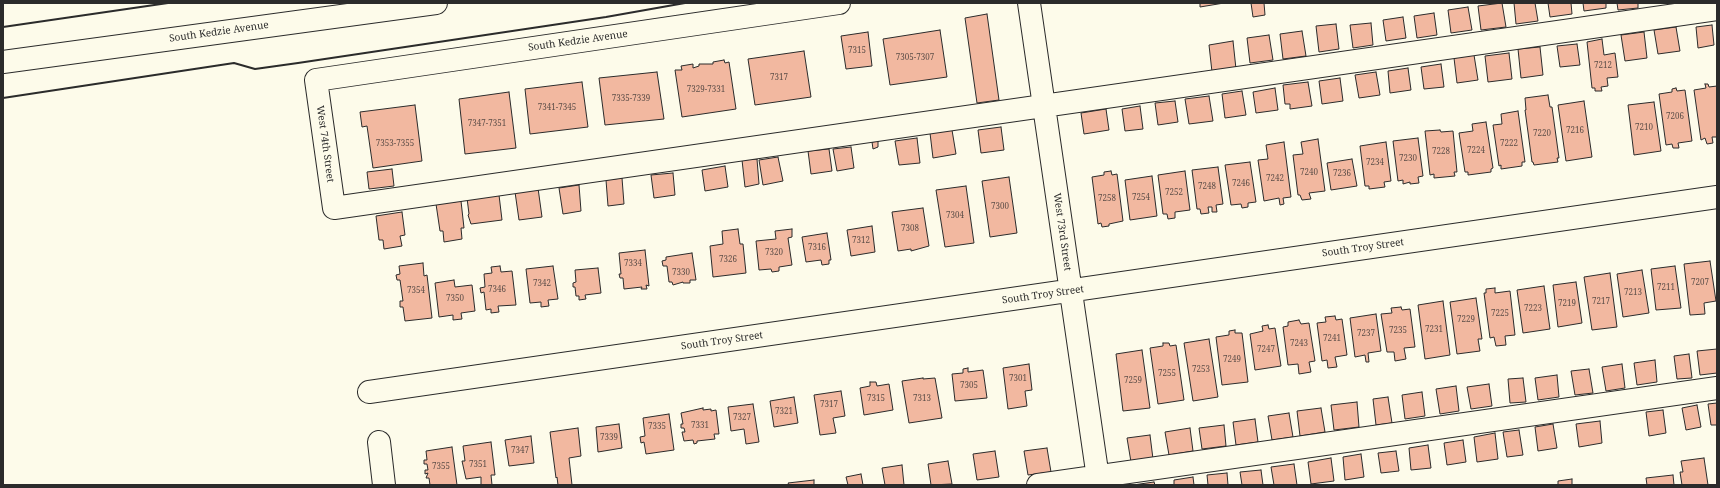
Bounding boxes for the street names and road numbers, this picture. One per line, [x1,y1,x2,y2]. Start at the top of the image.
street label: South Kedzie Avenue [168,19,270,45]
street label: South Kedzie Avenue [527,28,629,54]
street label: West 74th Street [314,105,336,183]
street label: West 73rd Street [1051,192,1073,272]
street label: South Troy Street [1321,236,1405,260]
street label: South Troy Street [1001,283,1085,307]
street label: South Troy Street [680,329,764,353]

